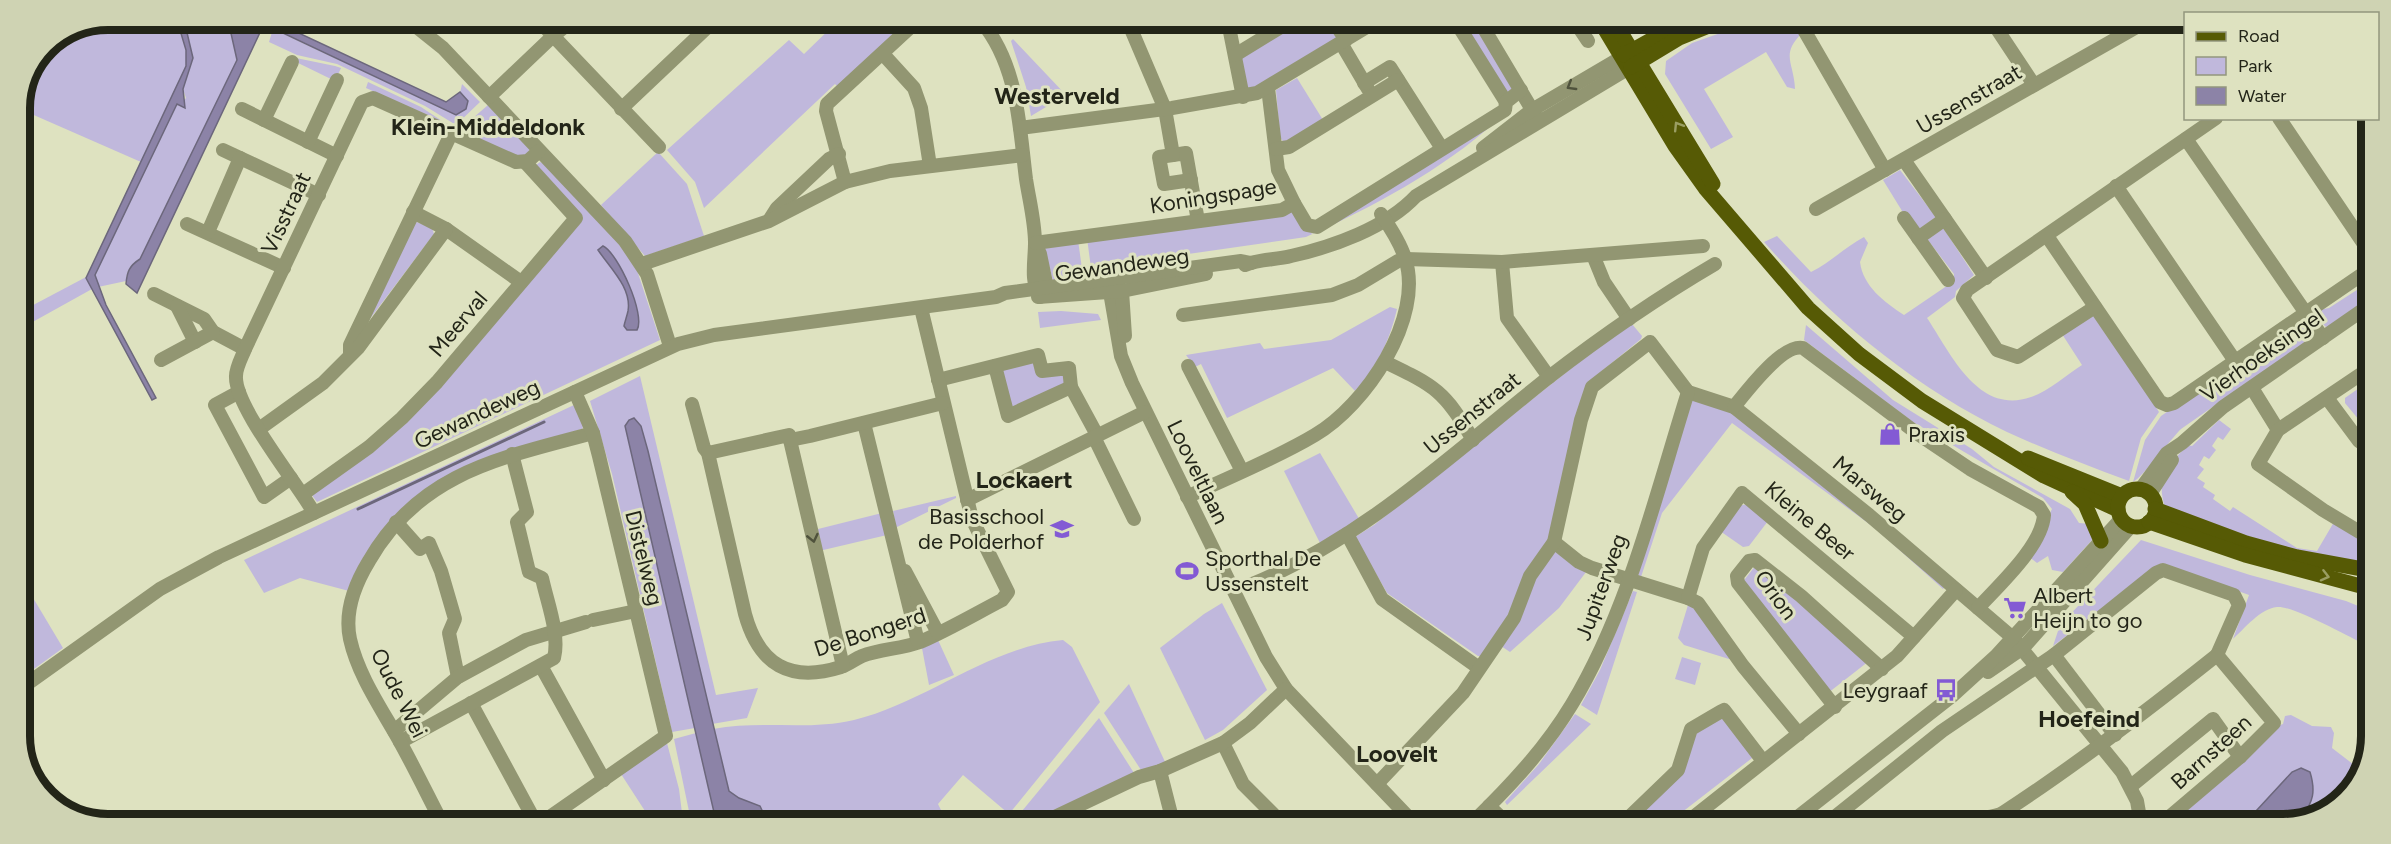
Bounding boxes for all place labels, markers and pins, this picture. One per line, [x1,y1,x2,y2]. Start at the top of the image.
shop icon: Praxis [1877,421,1903,447]
place label: Praxis [1908,421,1965,448]
place label: Basisschool de Polderhof [918,503,1045,555]
school or university icon: Basisschool de Polderhof [1049,516,1075,542]
place label: Sporthal De Ussenstelt [1205,545,1321,597]
sports icon: Sporthal De Ussenstelt [1174,558,1200,584]
place label: Albert Heijn to go [2033,582,2142,634]
supermarket icon: Albert Heijn to go [2002,595,2028,621]
place label: Leygraaf [1843,677,1929,704]
bus stop icon: Leygraaf [1933,677,1959,703]

